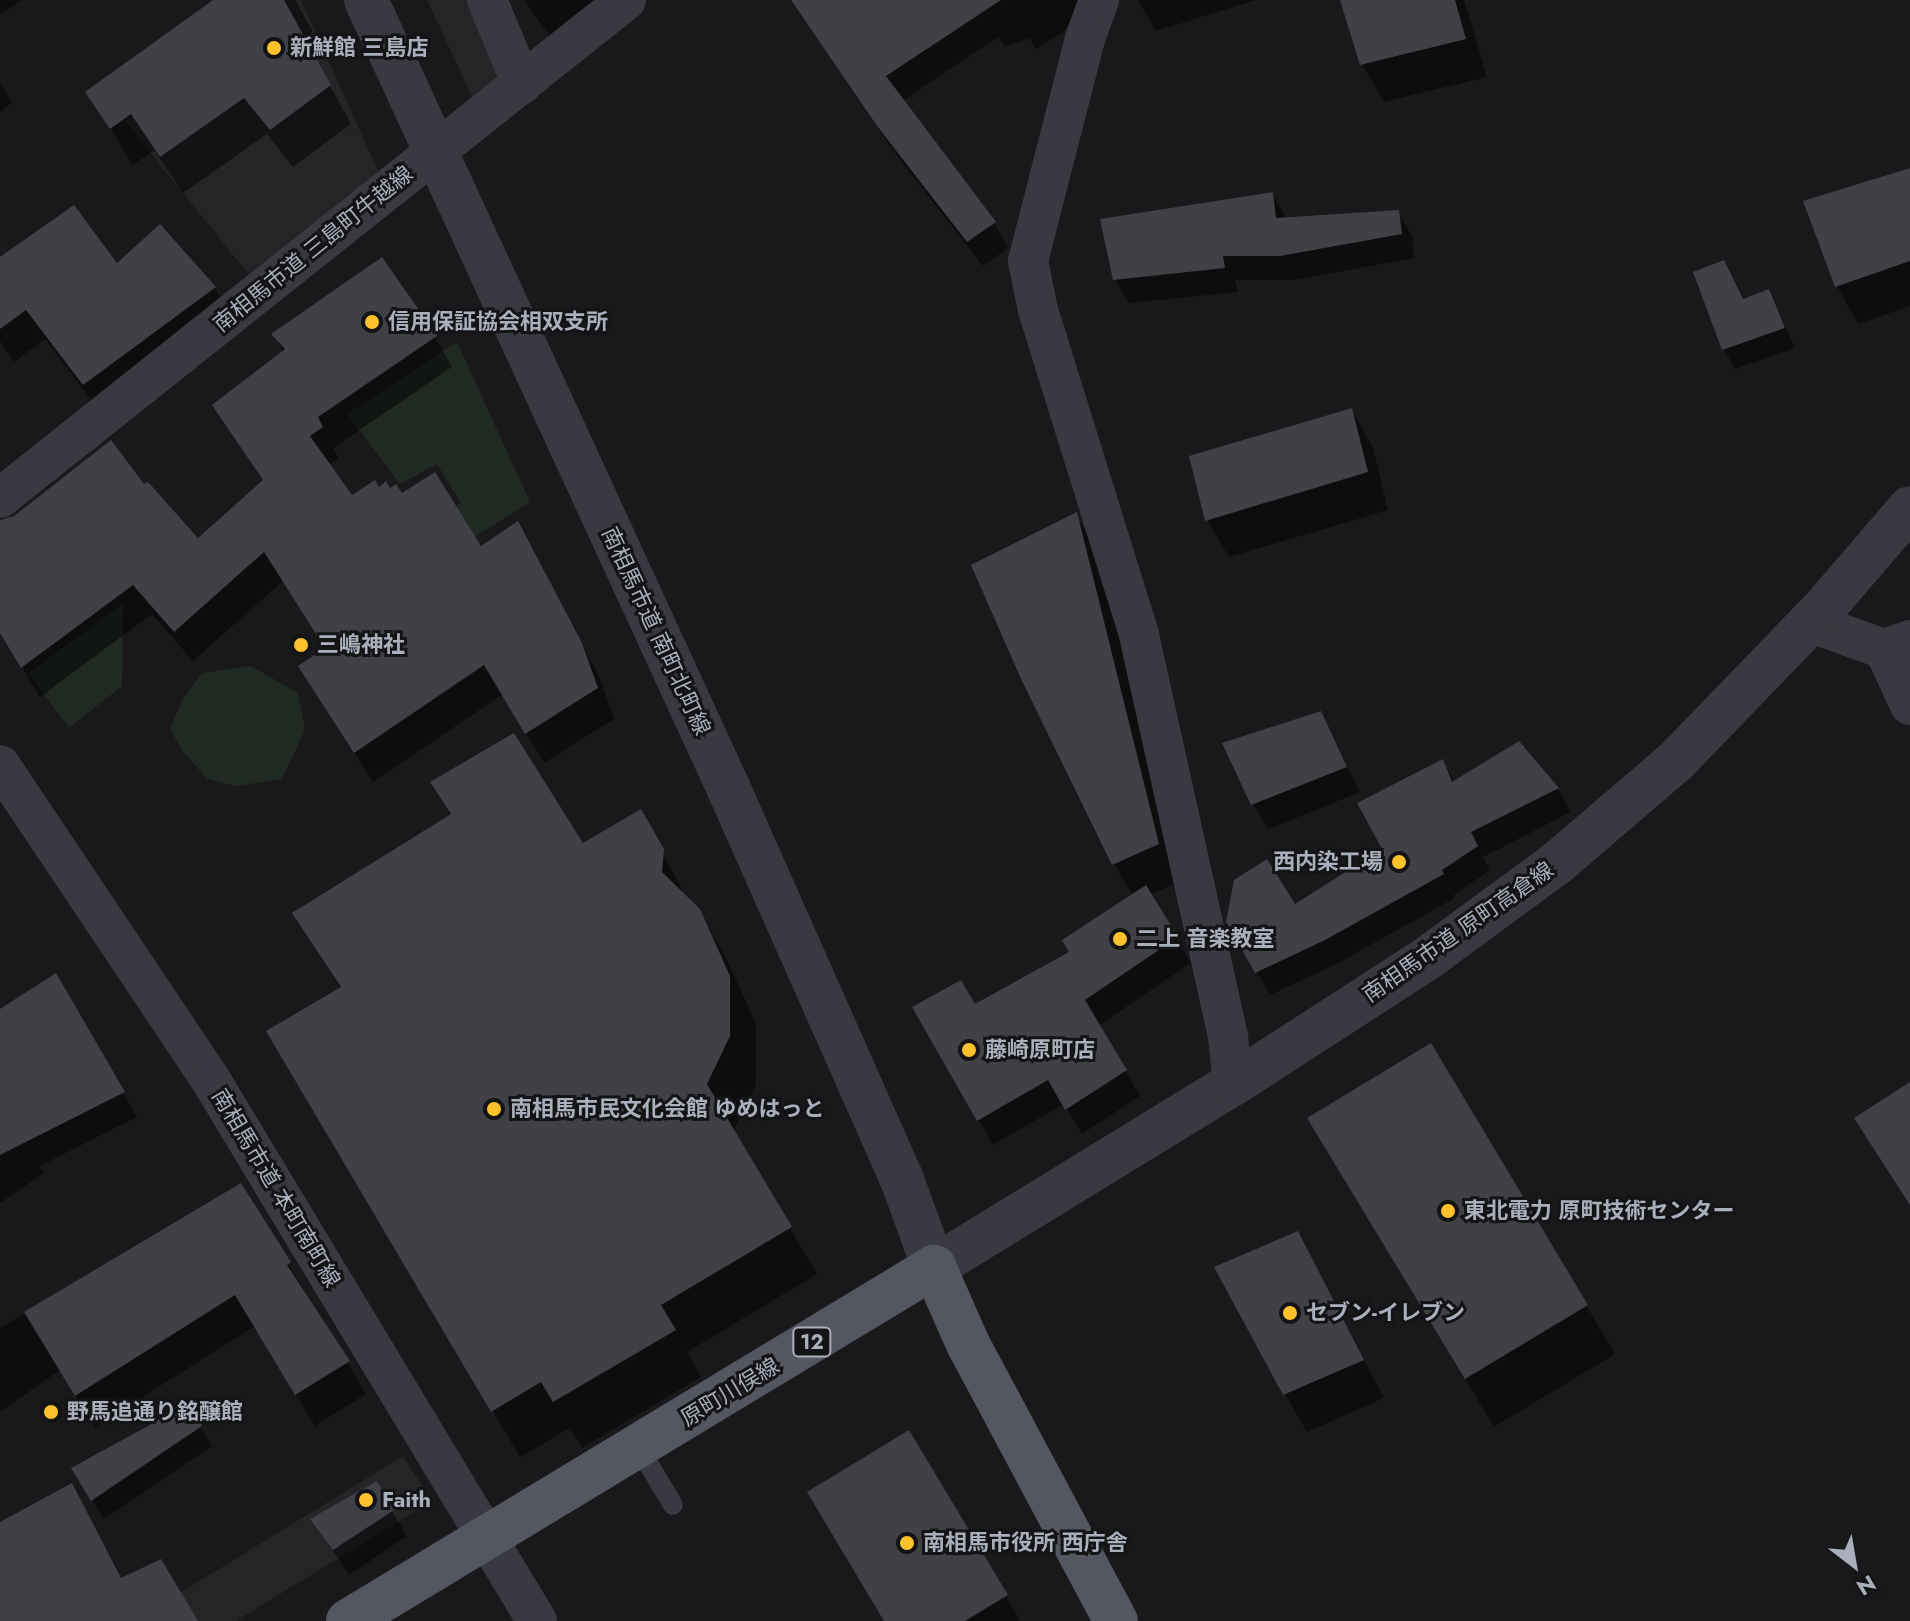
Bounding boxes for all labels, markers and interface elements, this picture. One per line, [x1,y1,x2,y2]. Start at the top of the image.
place label: 新鮮館 三島店 [290,35,429,61]
marker: 新鮮館 三島店 [265,39,283,57]
street label: 南相馬市道 三島町牛越線 [208,161,418,337]
place label: 信用保証協会相双支所 [388,309,608,335]
marker: 信用保証協会相双支所 [363,313,381,331]
street label: 南相馬市道 南町北町線 [596,523,716,739]
place label: 三嶋神社 [317,632,405,658]
marker: 三嶋神社 [292,636,310,654]
place label: 西内染工場 [1273,849,1383,875]
marker: 西内染工場 [1390,853,1408,871]
street label: 南相馬市道 原町高倉線 [1358,856,1558,1008]
place label: 二上 音楽教室 [1136,926,1275,952]
marker: 二上 音楽教室 [1111,930,1129,948]
place label: 藤崎原町店 [985,1037,1095,1063]
marker: 藤崎原町店 [960,1041,978,1059]
street label: 南相馬市道 本町南町線 [206,1084,346,1292]
place label: 南相馬市民文化会館 ゆめはっと [510,1096,825,1122]
marker: 南相馬市民文化会館 ゆめはっと [485,1100,503,1118]
place label: 東北電力 原町技術センター [1464,1198,1735,1224]
marker: 東北電力 原町技術センター [1439,1202,1457,1220]
place label: セブン-イレブン [1306,1300,1465,1326]
marker: セブン-イレブン [1281,1304,1299,1322]
road number: 12 [792,1326,832,1358]
street label: 原町川俣線 [676,1352,784,1432]
place label: 野馬追通り銘醸館 [67,1399,243,1425]
marker: 野馬追通り銘醸館 [42,1403,60,1421]
place label: Faith [382,1487,431,1513]
marker: Faith [357,1491,375,1509]
north arrow [1814,1525,1894,1605]
place label: 南相馬市役所 西庁舎 [923,1530,1128,1556]
marker: 南相馬市役所 西庁舎 [898,1534,916,1552]
text: N [1851,1567,1882,1604]

